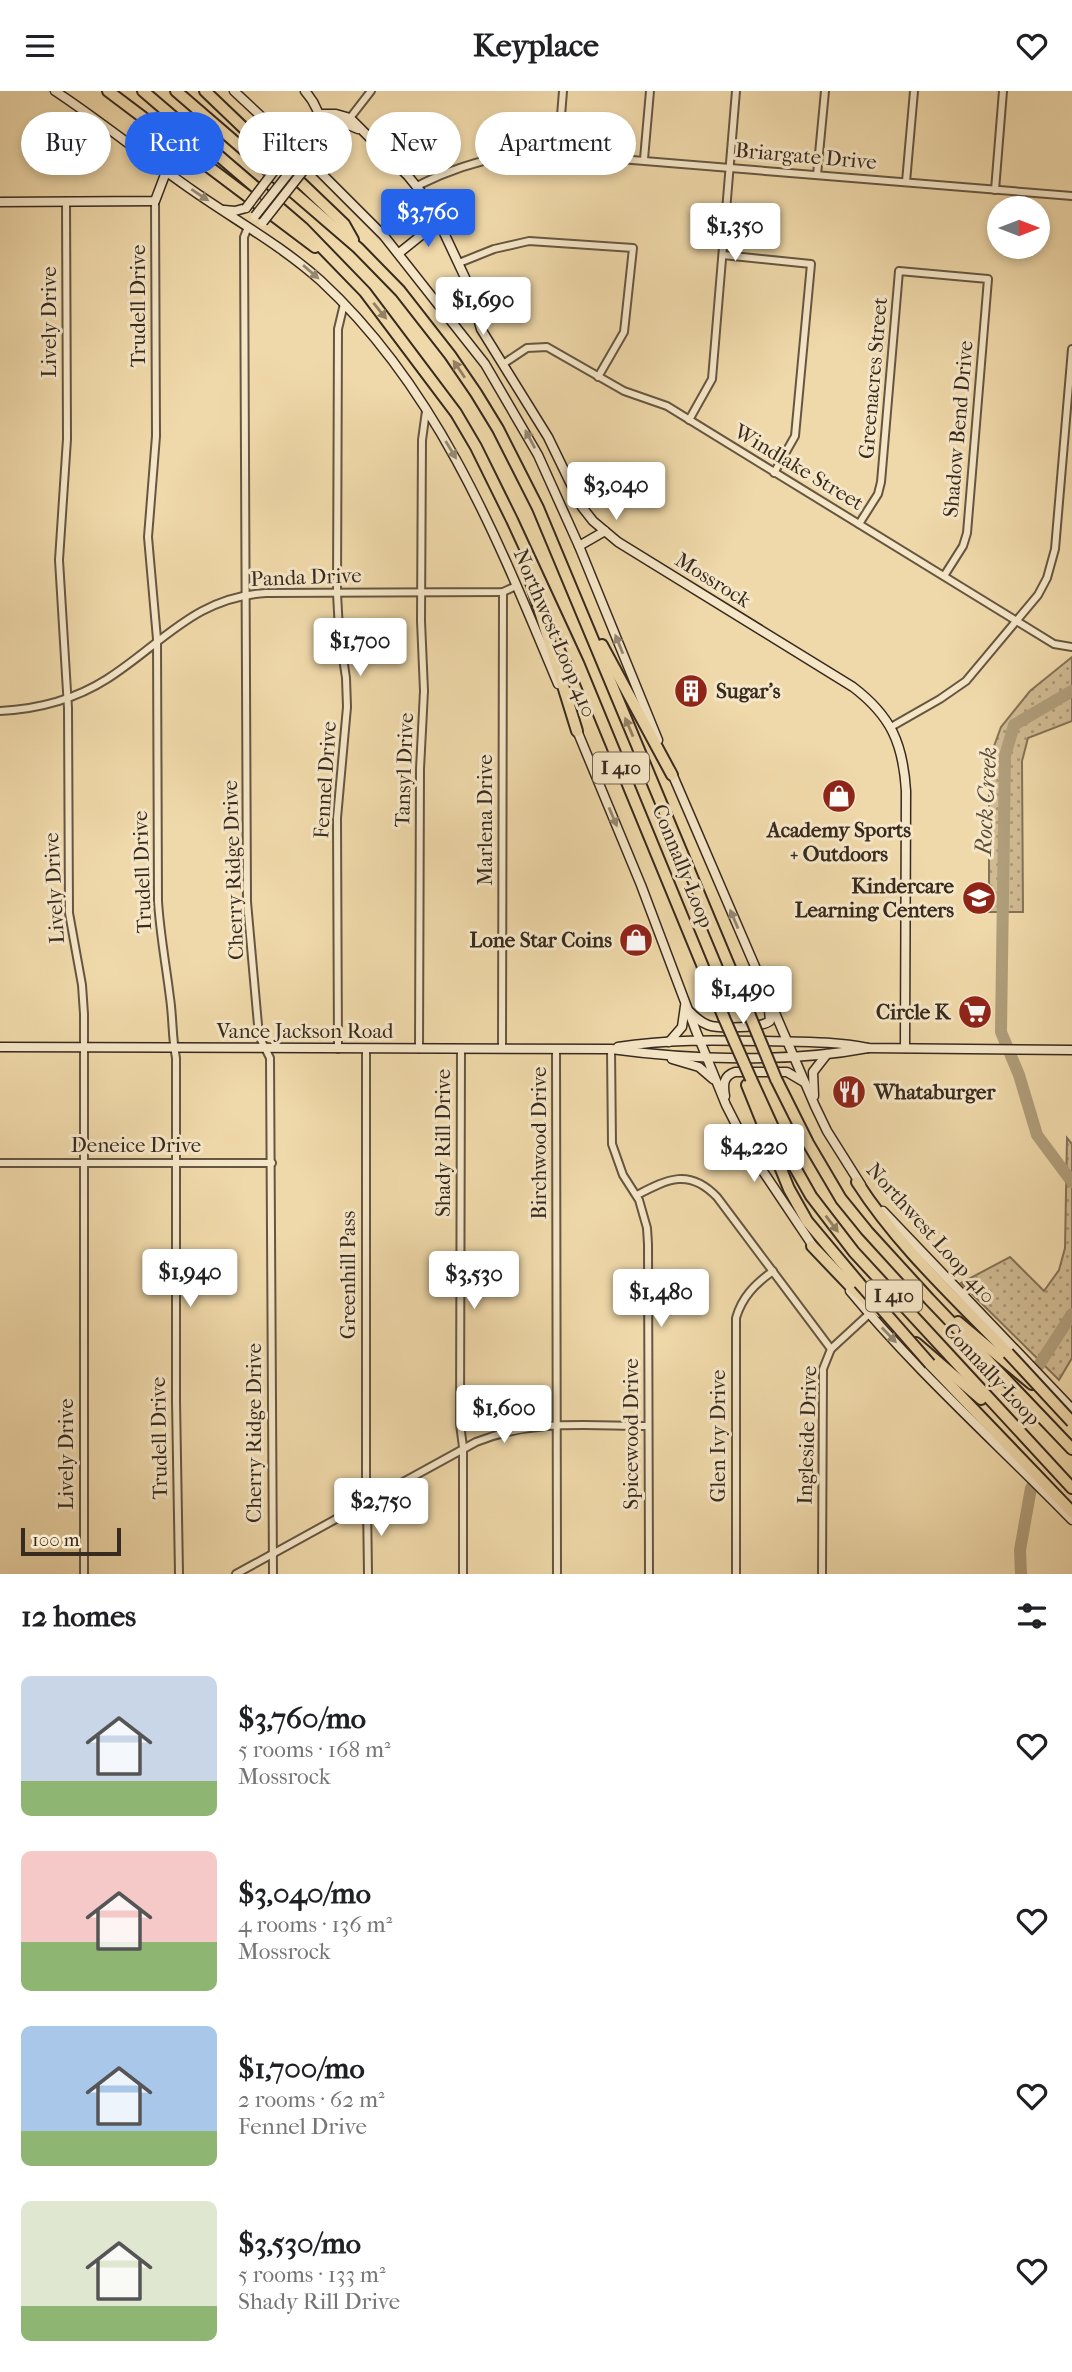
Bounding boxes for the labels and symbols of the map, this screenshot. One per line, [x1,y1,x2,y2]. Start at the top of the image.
street label: Briargate Drive [734,138,878,174]
one-way arrow [191,189,210,202]
pin: $3,760 [371,190,485,249]
north arrow [987,196,1050,259]
pin: $1,350 [678,204,792,263]
street label: Trudell Drive [126,245,150,367]
one-way arrow [302,264,319,279]
street label: Lively Drive [37,266,61,378]
pin: $1,690 [426,278,540,337]
street label: Greenacres Street [854,296,892,460]
one-way arrow [372,303,387,320]
street label: Shadow Bend Drive [938,340,978,518]
one-way arrow [453,359,466,379]
street label: Windlake Street [729,418,868,515]
one-way arrow [524,429,535,449]
one-way arrow [445,440,458,459]
pin: $3,040 [559,463,673,522]
street label: Northwest Loop 410 [509,545,601,721]
street label: Mossrock [671,547,755,613]
street label: Panda Drive [250,563,362,591]
pin: $1,700 [303,619,417,678]
one-way arrow [613,633,624,654]
building icon: Sugar's [672,672,710,710]
place label: Sugar's [716,679,781,703]
street label: Tansyl Drive [390,712,418,828]
one-way arrow [623,717,635,737]
street label: Fennel Drive [309,720,341,840]
water label: Rock Creek [970,746,1002,858]
road number: I 410 [593,753,649,783]
street label: Marlena Drive [473,754,497,886]
shop icon: Academy Sports + Outdoors [820,777,858,815]
street label: Cherry Ridge Drive [218,780,248,960]
street label: Connally Loop [647,801,719,931]
one-way arrow [607,807,619,827]
street label: Trudell Drive [128,810,156,934]
place label: Academy Sports + Outdoors [765,818,911,866]
street label: Lively Drive [39,832,69,944]
place label: Kindercare Learning Centers [795,874,955,922]
school or university icon: Kindercare Learning Centers [960,879,998,917]
one-way arrow [728,909,739,930]
shop icon: Lone Star Coins [617,921,655,959]
place label: Lone Star Coins [469,928,612,952]
pin: $1,490 [686,967,800,1026]
supermarket icon: Circle K [956,993,994,1031]
place label: Circle K [876,1000,952,1024]
street label: Vance Jackson Road [215,1019,394,1043]
street label: Birchwood Drive [527,1067,551,1220]
street label: Shady Rill Drive [431,1069,455,1217]
restaurant icon: Whataburger [830,1073,868,1111]
place label: Whataburger [873,1080,996,1104]
pin: $4,220 [697,1125,811,1184]
street label: Deneice Drive [71,1133,201,1157]
street label: Northwest Loop 410 [862,1158,1000,1308]
street label: Greenhill Pass [336,1211,360,1339]
one-way arrow [825,1214,840,1232]
pin: $1,940 [133,1249,247,1309]
pin: $3,530 [417,1251,531,1311]
pin: $1,480 [604,1269,718,1329]
road number: I 410 [866,1281,922,1311]
street label: Connally Loop [939,1318,1045,1430]
one-way arrow [880,1326,897,1343]
street label: Cherry Ridge Drive [242,1343,266,1523]
street label: Spicewood Drive [619,1358,643,1510]
street label: Ingleside Drive [793,1365,821,1505]
street label: Glen Ivy Drive [706,1370,730,1502]
street label: Trudell Drive [146,1376,172,1500]
pin: $1,600 [447,1385,561,1445]
street label: Lively Drive [54,1398,78,1510]
pin: $2,750 [324,1479,438,1538]
scale bar [21,1525,121,1557]

